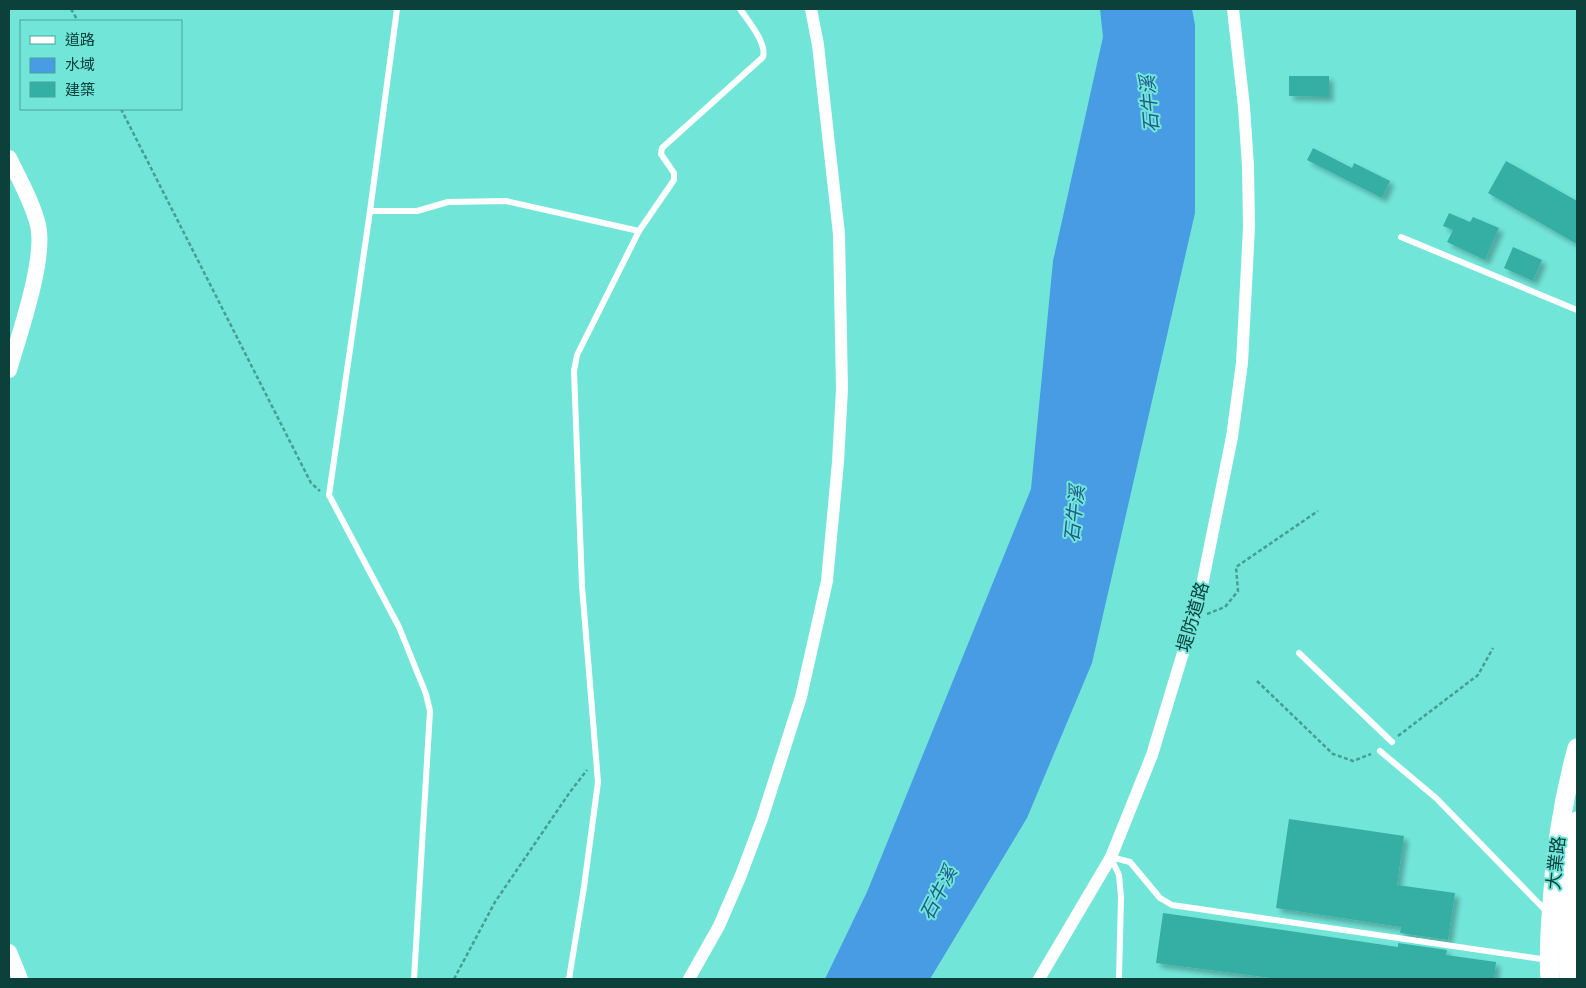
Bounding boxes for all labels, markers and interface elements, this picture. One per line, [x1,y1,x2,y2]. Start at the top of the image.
legend [20,20,182,110]
text: 道路 [65,30,95,49]
text: 水域 [65,55,95,74]
water label: 石牛溪 [1135,72,1163,133]
text: 建築 [65,80,95,99]
water label: 石牛溪 [1060,482,1089,544]
street label: 堤防道路 [1173,579,1213,655]
street label: 大業路 [1542,835,1570,891]
water label: 石牛溪 [915,860,963,924]

